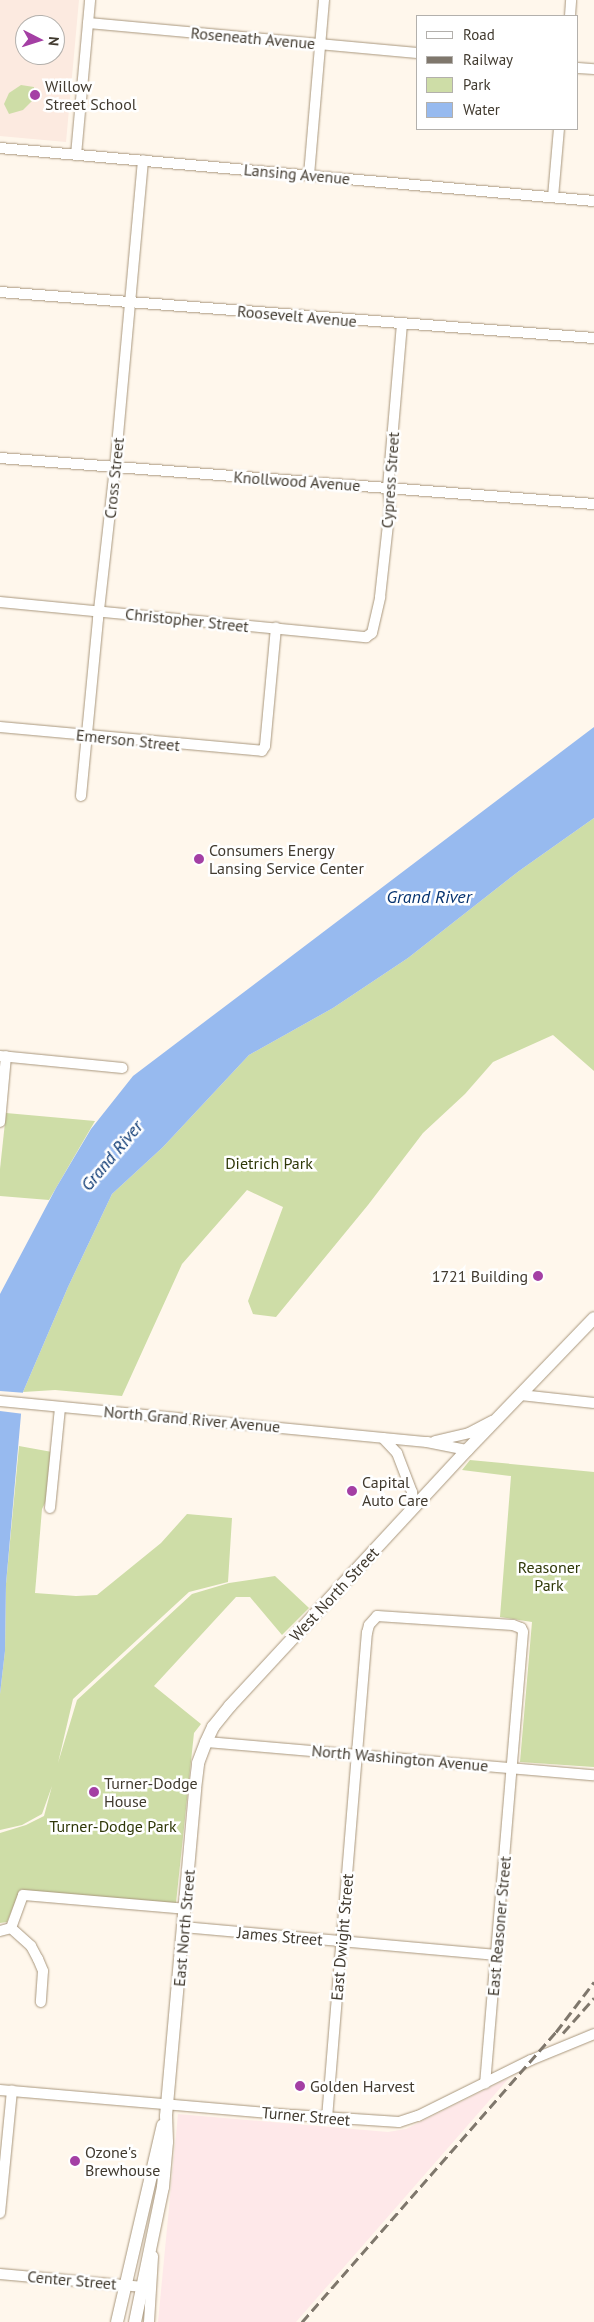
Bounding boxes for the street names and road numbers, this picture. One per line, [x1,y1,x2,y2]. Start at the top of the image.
street label: Roseneath Avenue [190,23,316,53]
street label: Lansing Avenue [243,160,351,188]
street label: Roosevelt Avenue [236,301,358,331]
street label: Cypress Street [377,431,403,529]
street label: Cross Street [100,436,128,520]
street label: Knollwood Avenue [233,467,361,495]
street label: Christopher Street [124,604,250,636]
street label: Emerson Street [75,725,181,755]
street label: North Grand River Avenue [103,1402,281,1436]
street label: West North Street [285,1543,383,1645]
street label: North Washington Avenue [310,1741,490,1775]
street label: East Reasoner Street [483,1855,515,1997]
street label: East North Street [169,1869,199,1987]
street label: East Dwight Street [327,1873,357,2001]
street label: James Street [237,1923,323,1949]
street label: Turner Street [261,2103,351,2129]
street label: Center Street [27,2267,117,2293]

